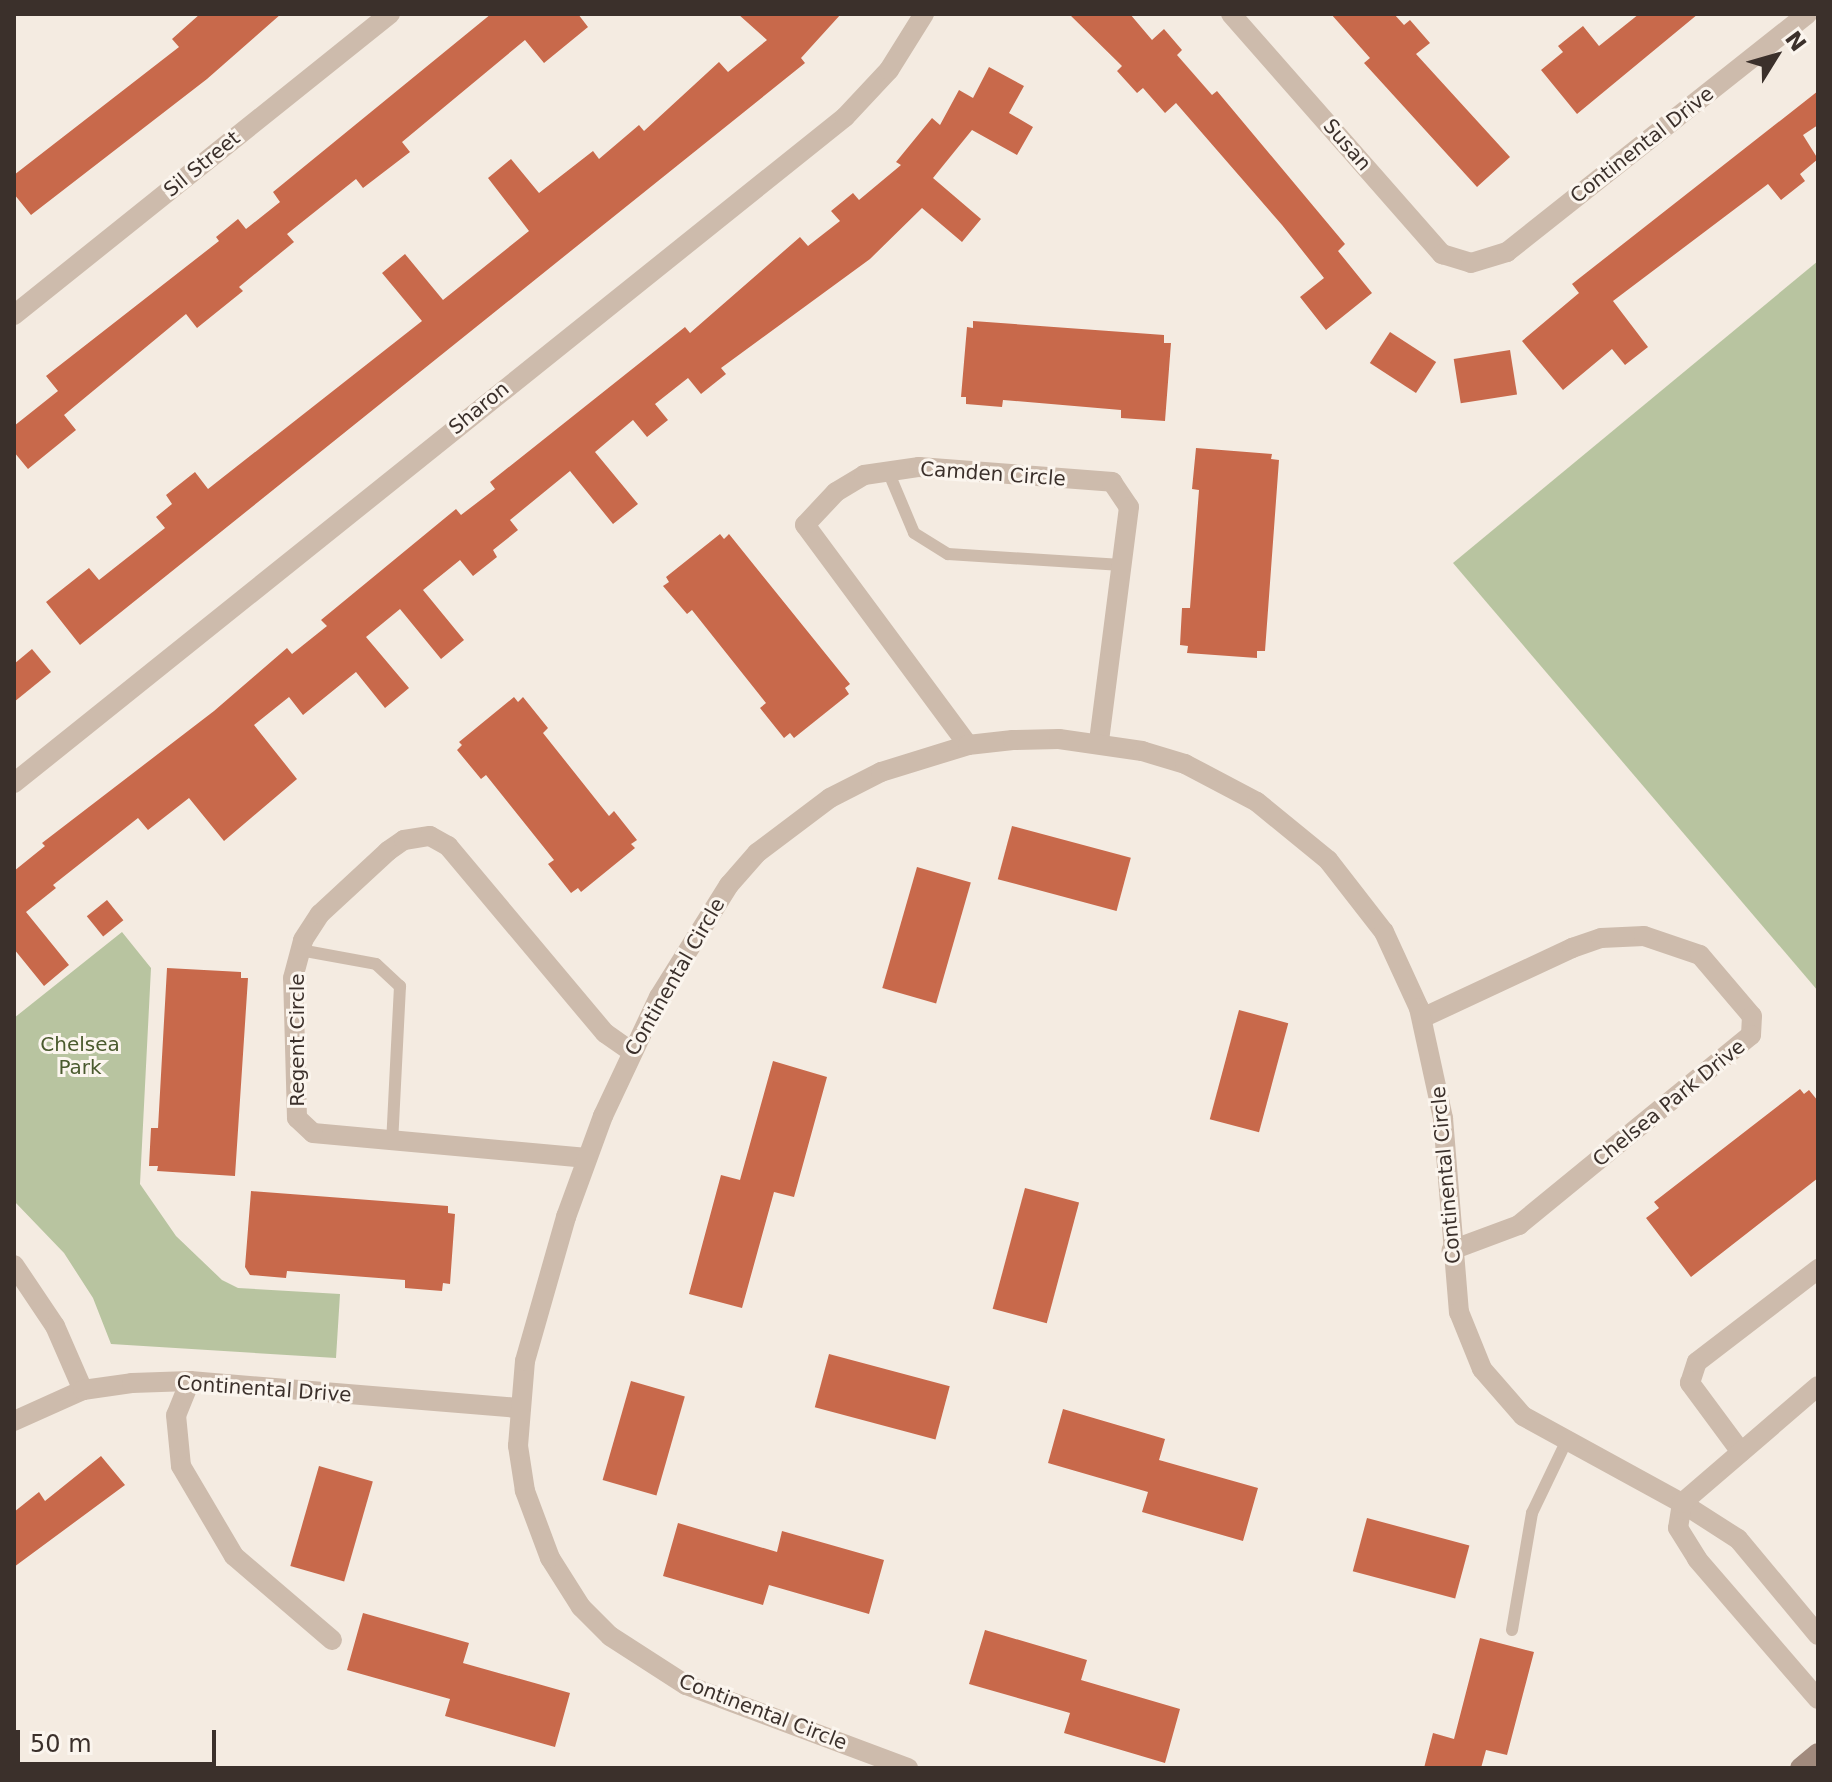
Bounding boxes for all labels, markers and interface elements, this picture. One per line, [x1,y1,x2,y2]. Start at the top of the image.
north arrow [1736,16,1816,96]
text: N [1780,26,1811,56]
street label: Continental Drive [1566,82,1718,208]
street label: Susan [1318,114,1376,176]
street label: Sil Street [159,126,245,202]
street label: Sharon [444,377,514,439]
street label: Camden Circle [919,457,1067,491]
street label: Continental Circle [620,894,730,1060]
street label: Regent Circle [285,973,309,1107]
park label: Chelsea Park [40,1032,120,1079]
street label: Chelsea Park Drive [1588,1034,1750,1172]
street label: Continental Circle [1426,1085,1466,1265]
street label: Continental Drive [176,1371,352,1407]
street label: Continental Circle [676,1669,850,1755]
scale bar [20,1714,220,1764]
text: 50 m [30,1730,92,1758]

